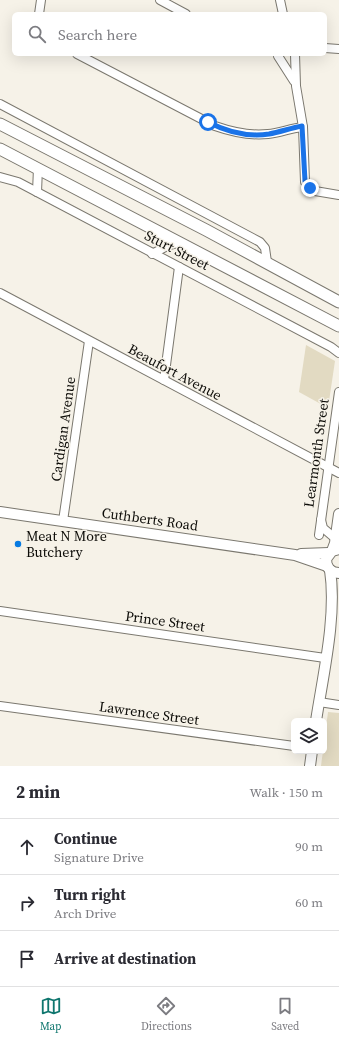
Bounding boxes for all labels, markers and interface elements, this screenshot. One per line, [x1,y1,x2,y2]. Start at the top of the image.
search box [12,12,327,56]
icon: search [26,23,48,45]
text: Search here [58,24,137,45]
route start [199,113,217,131]
route end [301,179,319,197]
street label: Sturt Street [141,225,213,275]
street label: Beaufort Avenue [125,339,225,405]
street label: Cardigan Avenue [46,375,80,483]
street label: Learmonth Street [298,397,334,509]
street label: Cuthberts Road [101,502,199,536]
place label: Meat N More Butchery [26,526,107,562]
marker: Meat N More Butchery [13,539,23,549]
street label: Prince Street [124,606,207,637]
street label: Lawrence Street [98,696,201,730]
map controls [291,718,327,754]
button: layers [291,718,327,754]
text: 2 min [16,780,60,804]
text: Walk · 150 m [250,784,323,801]
text: Continue [54,828,117,849]
icon: ahead [16,836,38,858]
text: 90 m [295,838,323,855]
text: Signature Drive [54,849,144,866]
text: Turn right [54,884,126,905]
icon: right [16,892,38,914]
text: 60 m [295,894,323,911]
text: Arch Drive [54,905,116,922]
icon: arrive [16,948,38,970]
text: Arrive at destination [54,948,196,969]
tab: Map [40,995,62,1034]
tab: Directions [141,995,192,1034]
tab: Saved [271,995,299,1034]

